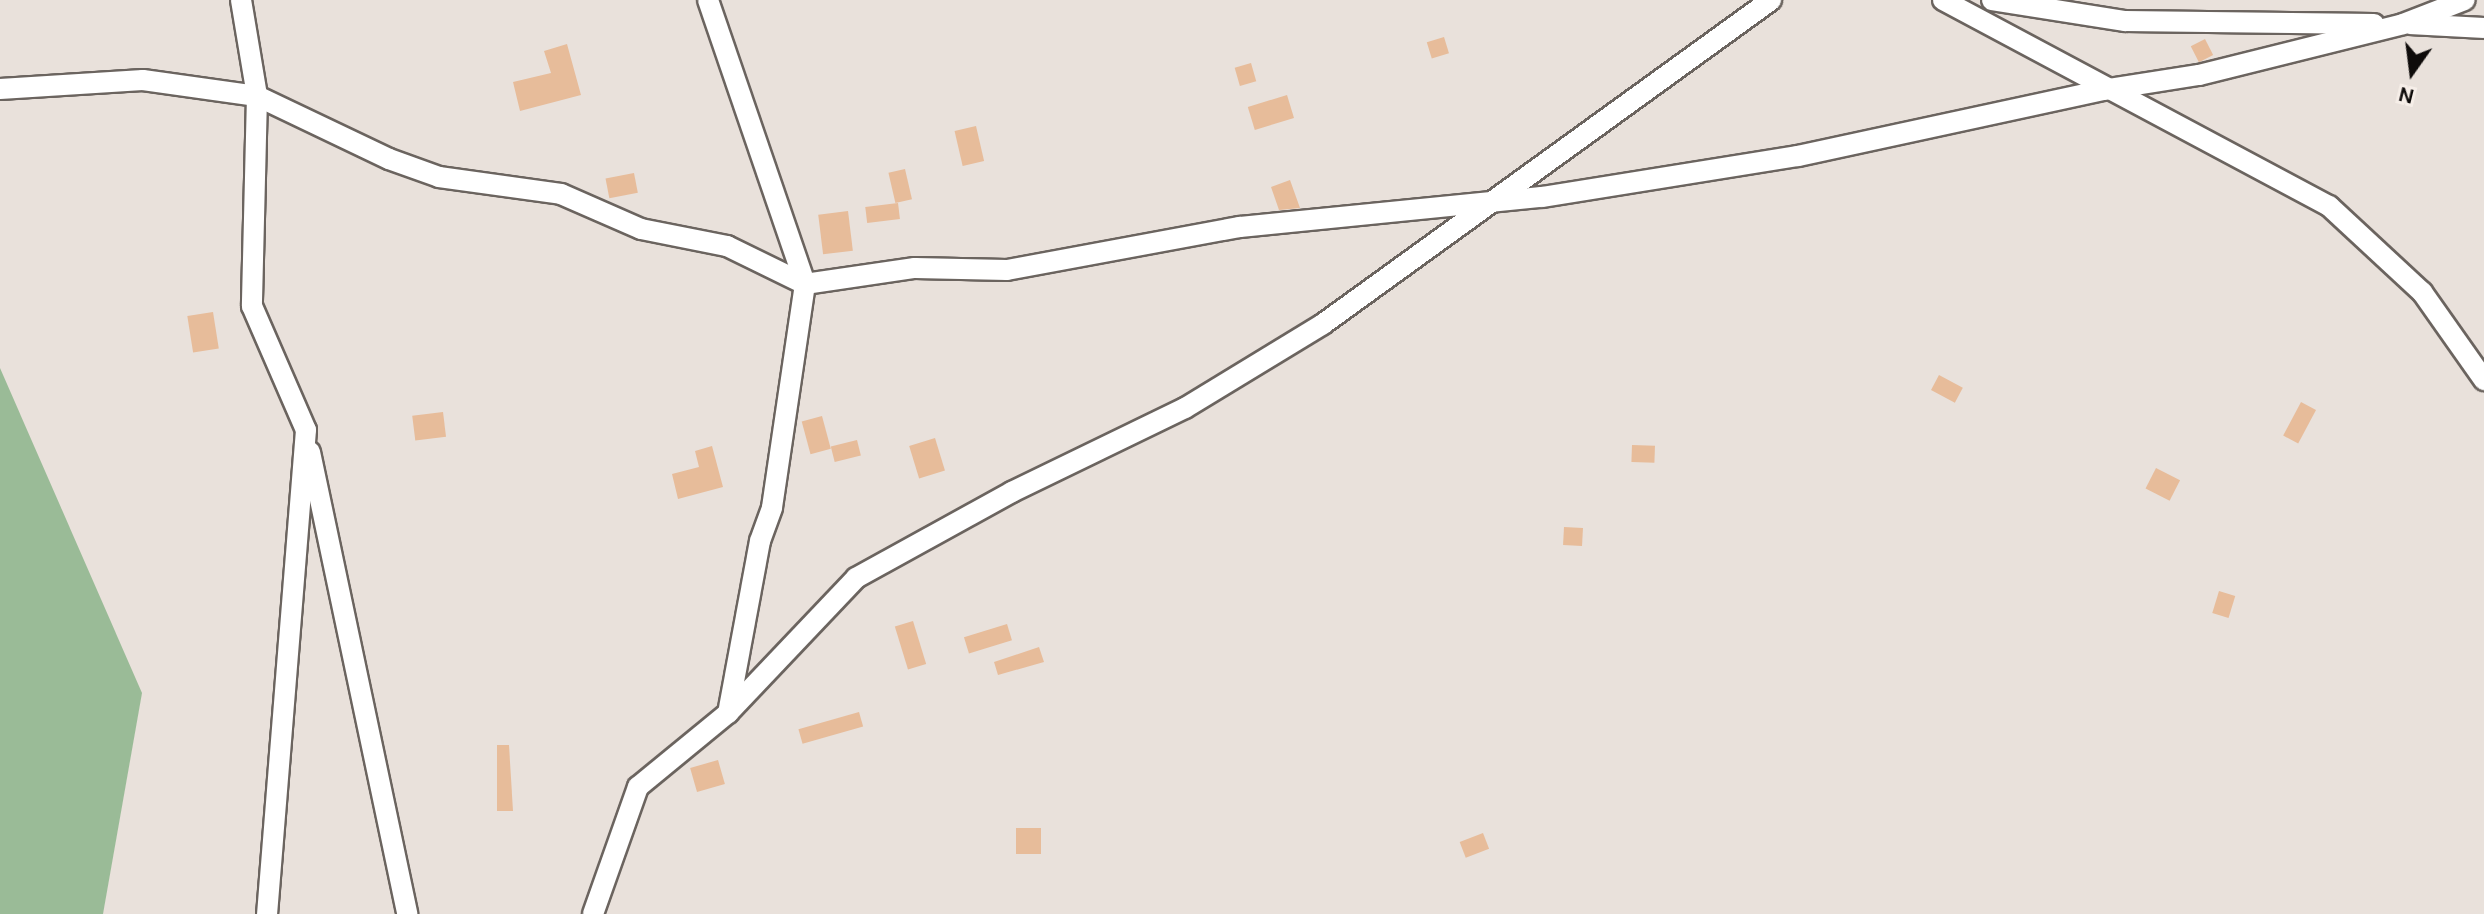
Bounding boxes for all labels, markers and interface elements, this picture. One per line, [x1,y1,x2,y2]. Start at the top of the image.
north arrow [2372,32,2452,112]
text: N [2395,81,2417,110]

